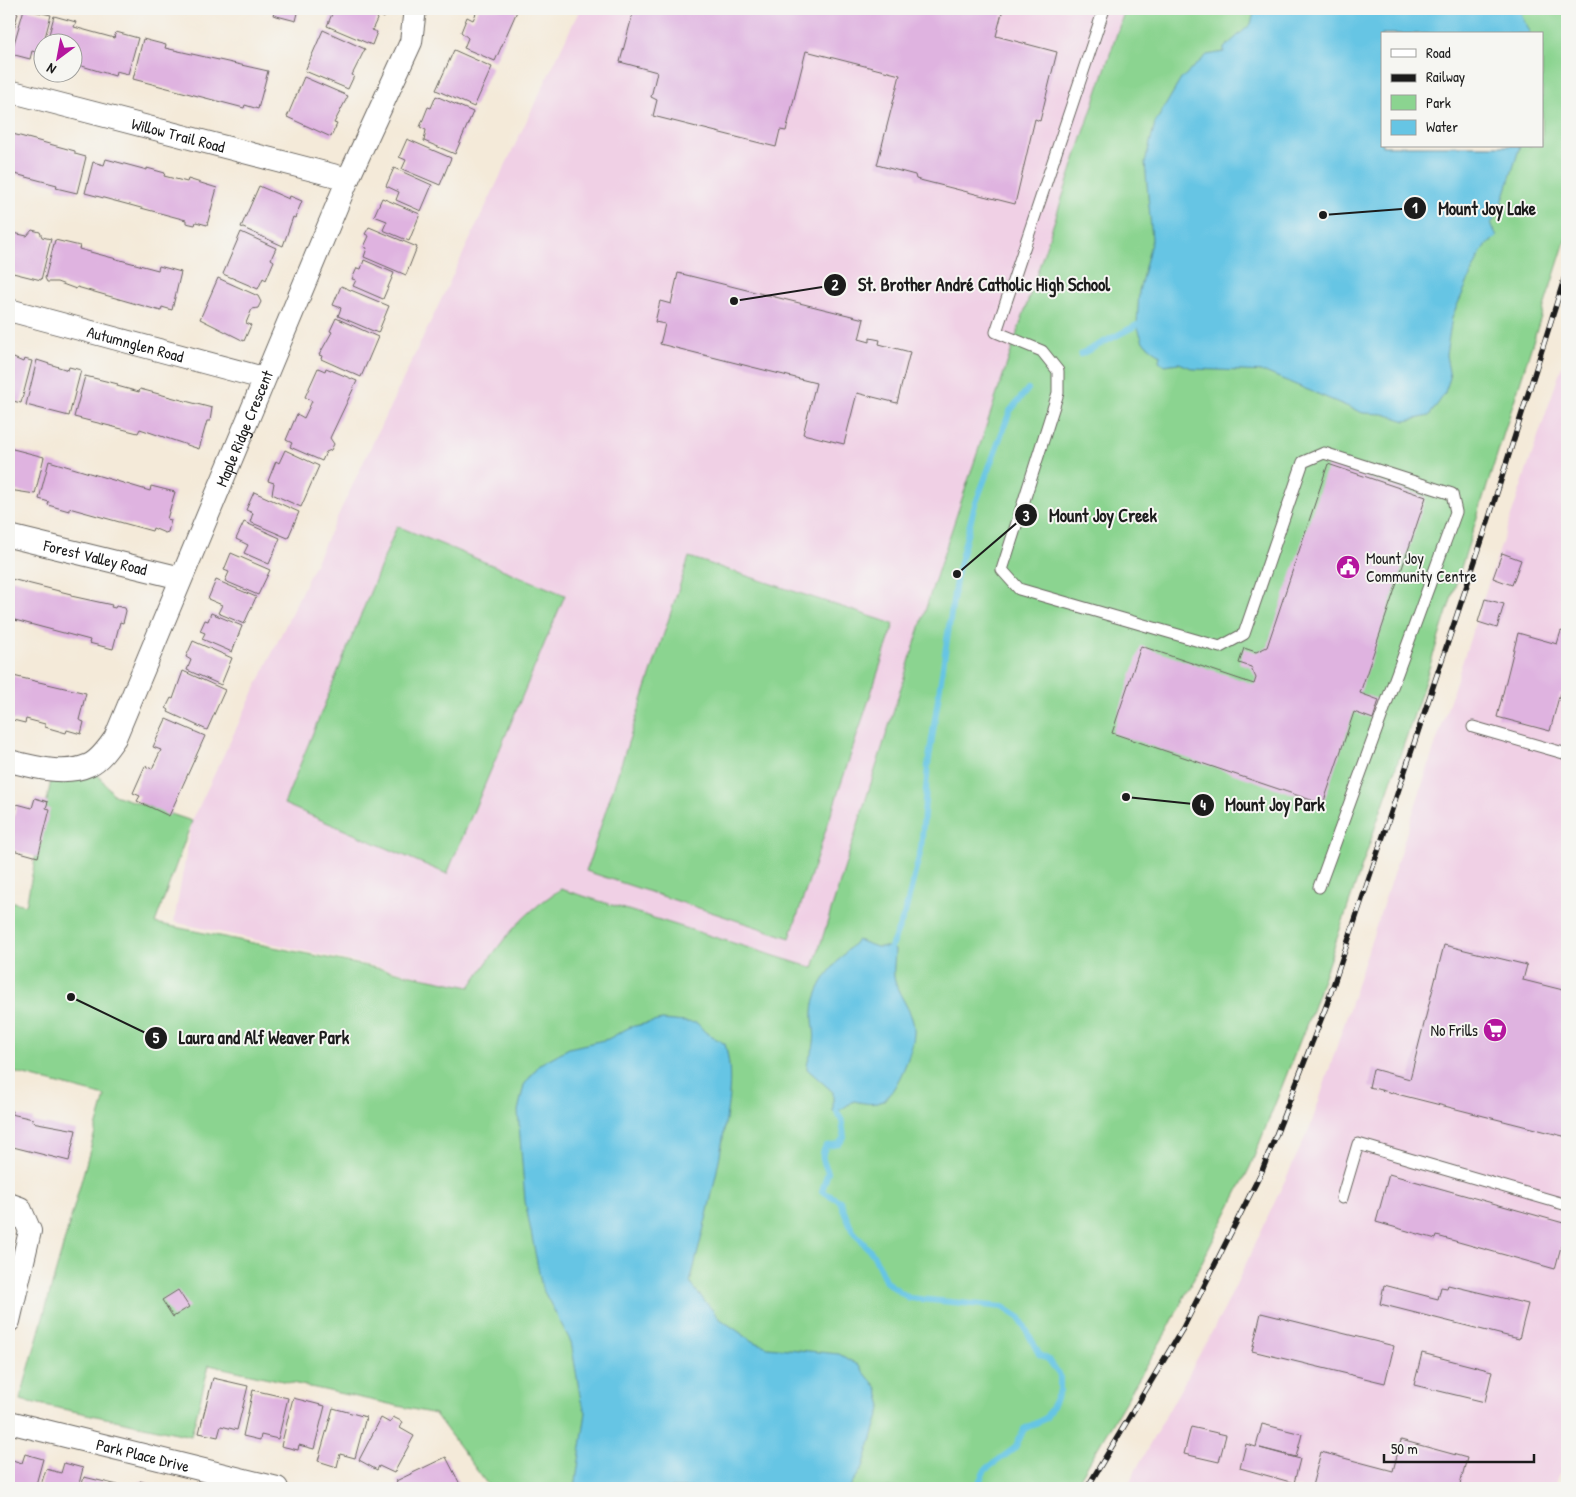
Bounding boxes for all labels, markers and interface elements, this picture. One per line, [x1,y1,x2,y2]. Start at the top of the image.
north arrow [32,32,82,82]
legend [1381,32,1544,148]
text: Road [1426,42,1451,63]
text: N [42,59,59,79]
text: Railway [1426,66,1465,87]
text: Park [1426,92,1451,113]
street label: Willow Trail Road [129,112,227,158]
text: Water [1426,116,1458,137]
callout: Mount Joy Lake [1403,192,1546,225]
text: Mount Joy Lake [1438,196,1537,222]
text: 1 [1412,197,1418,218]
callout: St. Brother André Catholic High School [823,268,1120,301]
text: St. Brother André Catholic High School [858,272,1111,298]
text: 2 [831,274,839,295]
street label: Autumnglen Road [85,320,186,367]
street label: Maple Ridge Crescent [210,366,278,490]
callout: Mount Joy Creek [1014,499,1167,532]
text: Mount Joy Creek [1049,503,1157,529]
text: 3 [1023,505,1030,526]
street label: Forest Valley Road [41,534,149,580]
place label: Mount Joy Community Centre [1366,547,1477,587]
public building icon: Mount Joy Community Centre [1335,554,1361,580]
callout: Mount Joy Park [1191,789,1335,822]
text: Mount Joy Park [1225,792,1325,818]
text: 4 [1200,794,1206,815]
supermarket icon: No Frills [1482,1017,1508,1043]
place label: No Frills [1431,1019,1478,1041]
callout: Laura and Alf Weaver Park [143,1021,359,1054]
text: Laura and Alf Weaver Park [179,1025,350,1050]
text: 5 [153,1027,160,1048]
scale bar [1384,1432,1534,1464]
street label: Park Place Drive [94,1433,192,1477]
text: 50 m [1391,1438,1418,1459]

